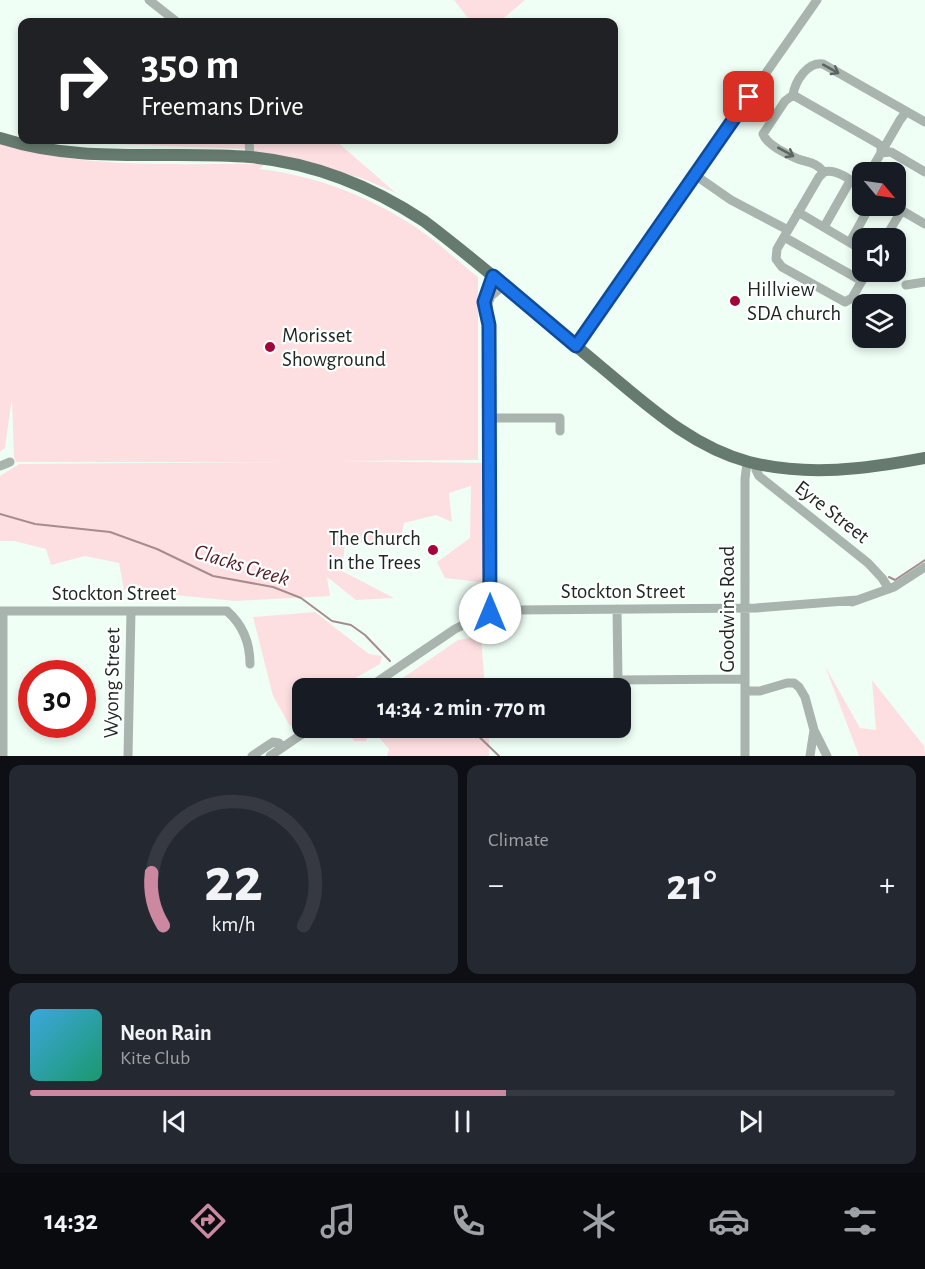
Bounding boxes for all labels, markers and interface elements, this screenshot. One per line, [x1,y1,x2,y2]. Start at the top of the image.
icon: right [42,42,120,120]
text: 350 m [141,44,239,86]
one-way arrow [822,63,839,75]
pin [723,71,774,122]
icon: arrive [732,80,765,113]
text: Freemans Drive [141,93,304,120]
one-way arrow [777,147,795,158]
north arrow [852,162,906,216]
map controls [852,162,906,348]
button: sound [852,228,906,282]
place label: Hillview SDA church [747,279,841,324]
marker: Hillview SDA church [728,294,742,308]
button: layers [852,294,906,348]
place label: Morisset Showground [282,325,386,370]
marker: Morisset Showground [263,340,277,354]
street label: Eyre Street [791,477,873,547]
place label: The Church in the Trees [328,528,421,573]
water label: Clacks Creek [192,540,292,590]
marker: The Church in the Trees [426,543,440,557]
street label: Goodwins Road [717,546,738,672]
position arrow [458,581,522,645]
street label: Stockton Street [561,581,686,602]
street label: Stockton Street [52,583,177,604]
street label: Wyong Street [101,627,123,739]
speed limit sign: 30 [18,660,96,738]
text: 14:34 · 2 min · 770 m [377,697,546,719]
text: Climate [488,830,549,850]
text: 22 [204,850,263,912]
text: 21° [666,863,717,908]
text: − [488,869,504,902]
text: + [879,869,895,902]
text: km/h [211,915,256,936]
text: Neon Rain [120,1022,212,1044]
text: Kite Club [120,1048,190,1068]
icon: previous [158,1105,191,1138]
icon: pause [446,1105,479,1138]
icon: next [734,1105,767,1138]
icon: directions [187,1200,229,1242]
icon: music [317,1200,359,1242]
icon: phone [447,1200,489,1242]
icon: climate [578,1200,620,1242]
icon: car [708,1200,750,1242]
icon: filters [839,1200,881,1242]
text: 14:32 [44,1207,98,1234]

